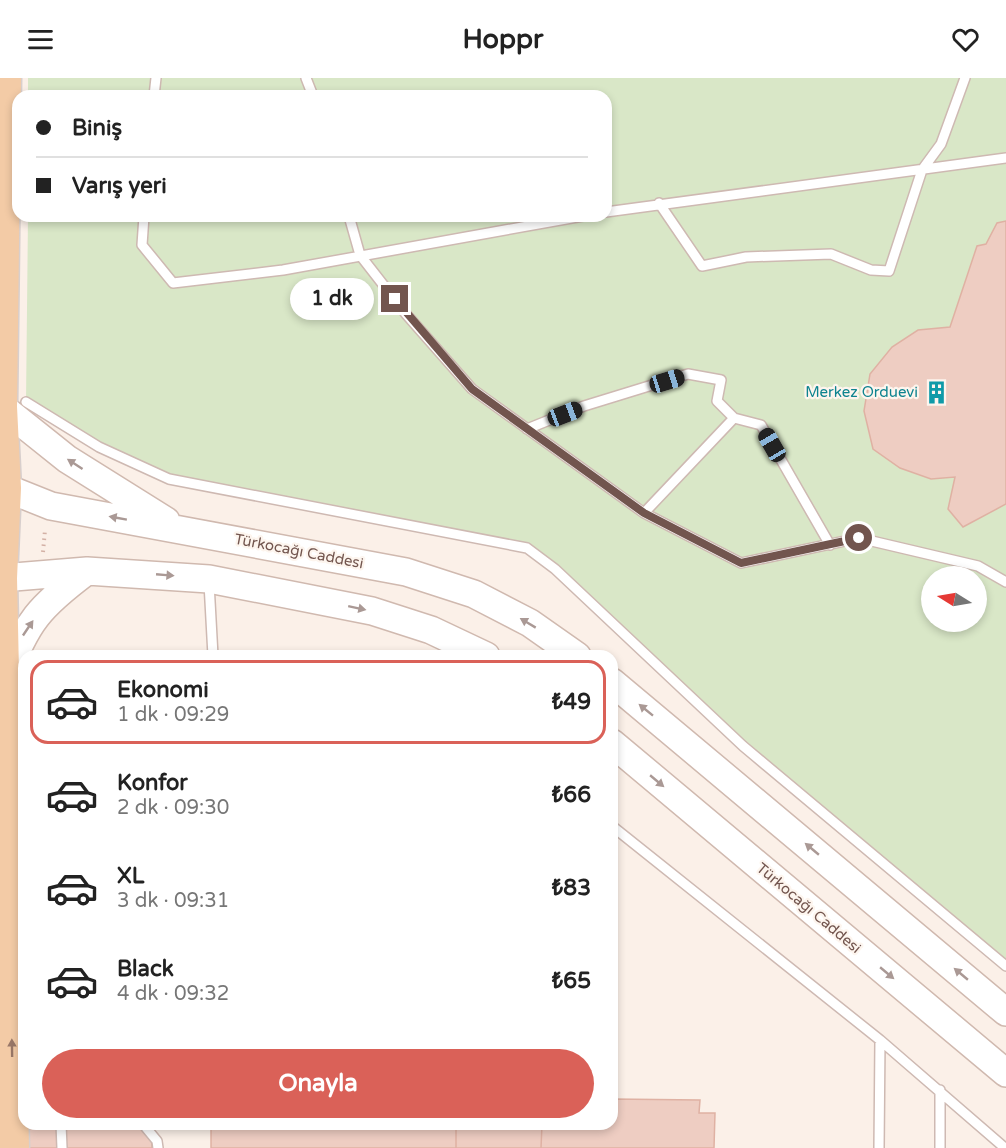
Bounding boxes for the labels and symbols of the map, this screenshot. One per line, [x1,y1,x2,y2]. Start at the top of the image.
callout: 1 dk [290,278,374,320]
route end [381,285,408,312]
car [647,367,687,395]
building icon: Merkez Orduevi [923,379,949,405]
place label: Merkez Orduevi [805,383,918,401]
car [545,399,585,429]
car [755,425,789,465]
one-way arrow [66,458,83,469]
one-way arrow [108,513,127,522]
route start [845,524,872,551]
street label: Türkocağı Caddesi [233,530,365,572]
north arrow [921,566,987,632]
one-way arrow [156,570,175,580]
one-way arrow [348,604,367,613]
one-way arrow [520,617,536,628]
one-way arrow [22,620,33,636]
one-way arrow [639,704,654,717]
one-way arrow [649,774,665,787]
one-way arrow [805,843,820,856]
street label: Türkocağı Caddesi [753,859,865,957]
one-way arrow [879,967,895,980]
one-way arrow [954,968,969,981]
one-way arrow [7,1038,16,1057]

